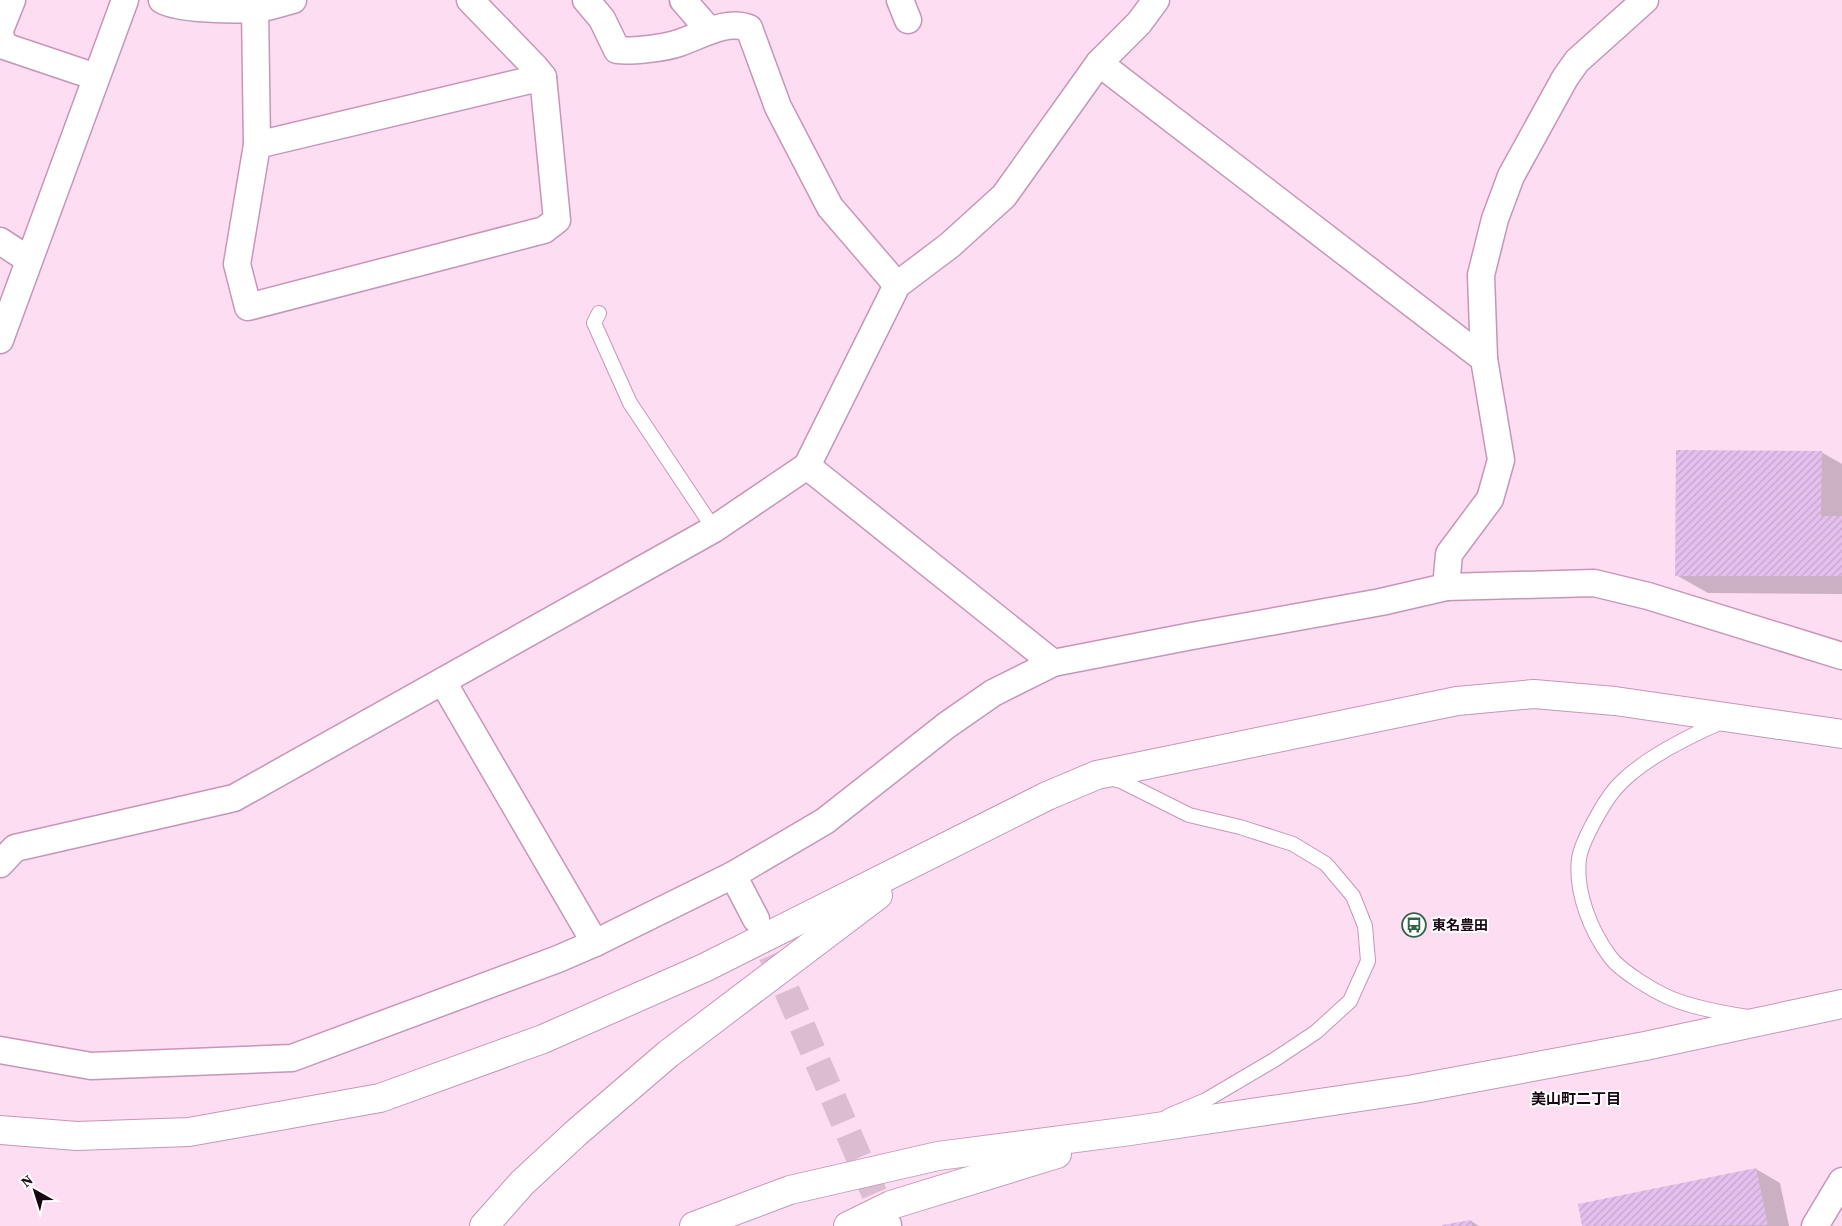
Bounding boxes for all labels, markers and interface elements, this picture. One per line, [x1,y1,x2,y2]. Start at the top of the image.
bus stop icon: 東名豊田 [1401,912,1427,938]
place label: 東名豊田 [1432,915,1488,935]
district label: 美山町二丁目 [1531,1088,1621,1109]
north arrow [10,1166,60,1216]
text: N [17,1170,37,1192]

